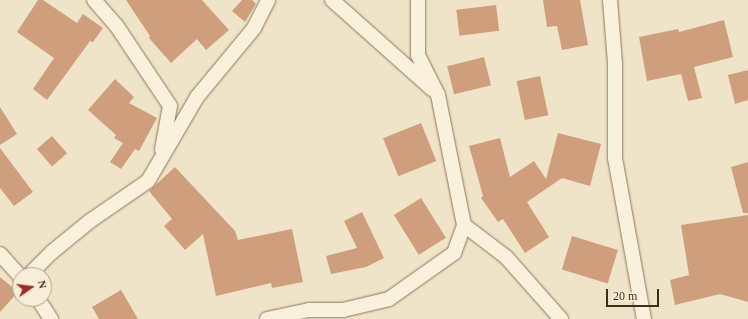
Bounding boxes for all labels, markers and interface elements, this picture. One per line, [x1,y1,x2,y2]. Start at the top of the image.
north arrow [12,267,52,307]
text: N [36,279,49,290]
scale bar [608,281,661,307]
text: 20 m [613,289,637,303]

